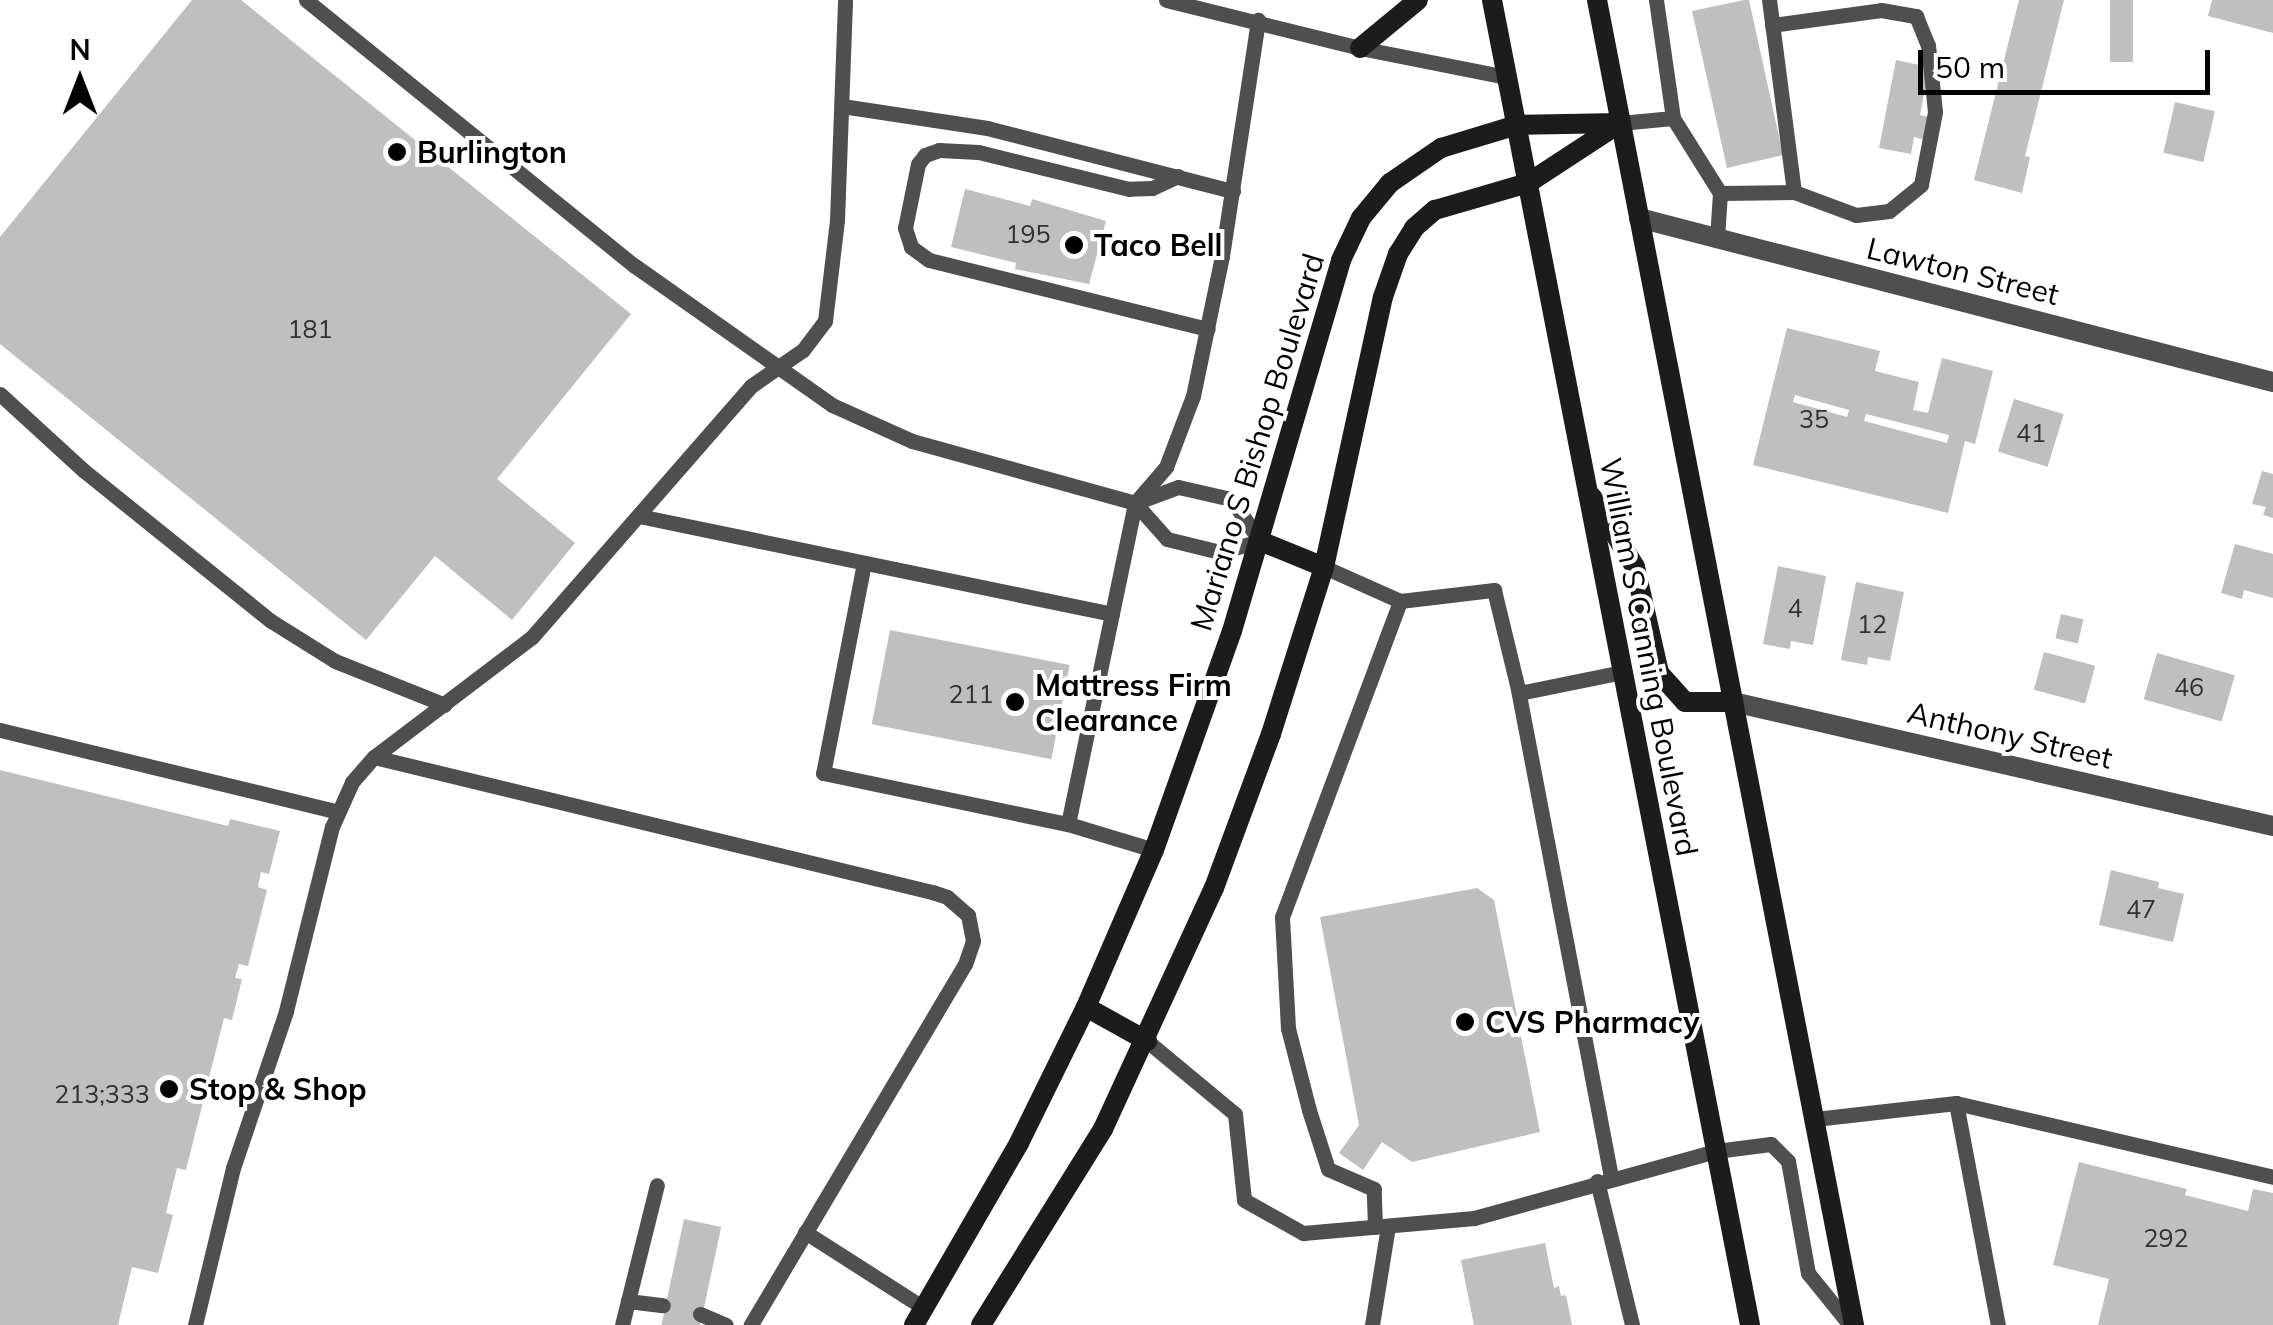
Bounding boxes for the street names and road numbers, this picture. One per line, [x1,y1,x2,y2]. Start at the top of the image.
street label: Lawton Street [1863,230,2063,312]
street label: Mariano S Bishop Boulevard [1182,249,1332,635]
street label: William S Canning Boulevard [1593,455,1705,859]
street label: Anthony Street [1904,694,2116,776]

